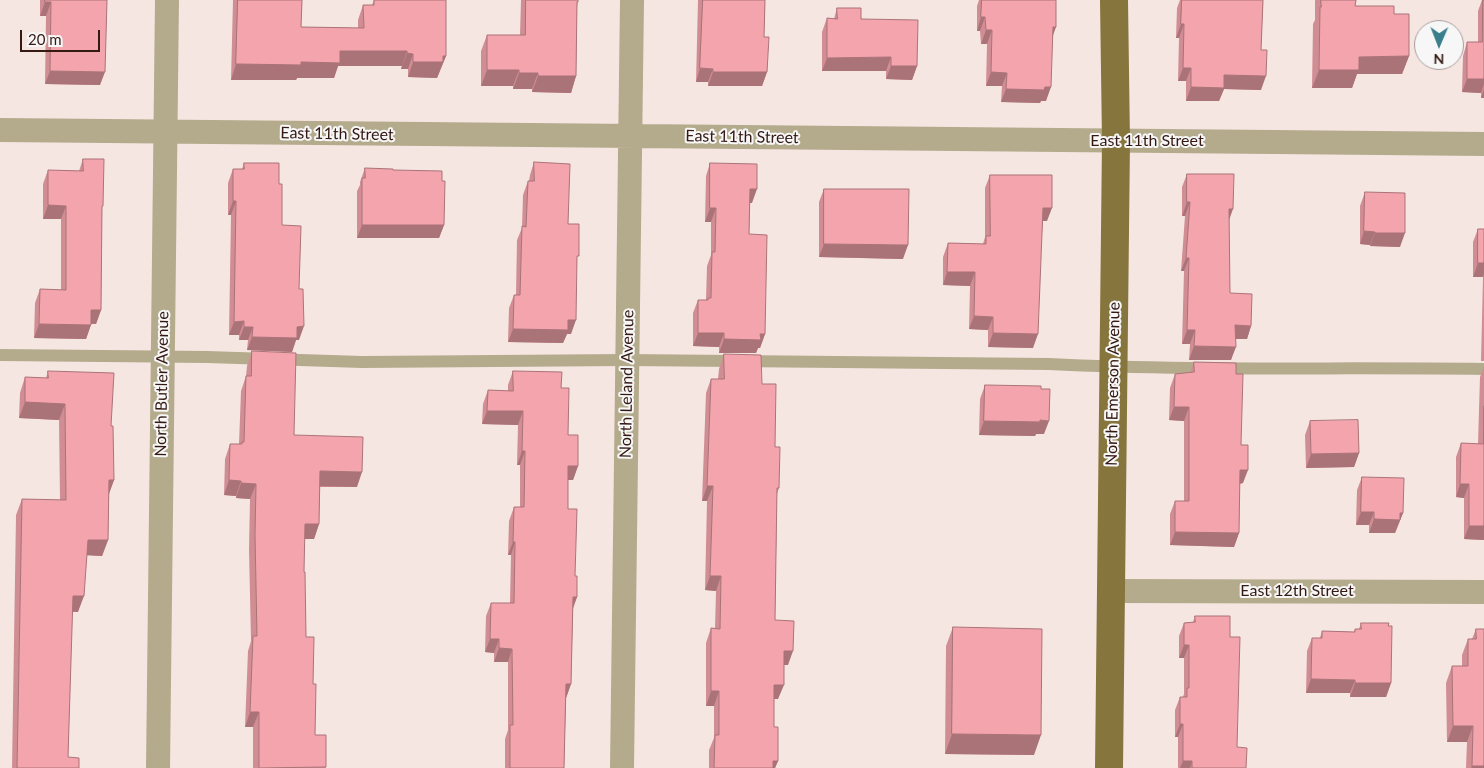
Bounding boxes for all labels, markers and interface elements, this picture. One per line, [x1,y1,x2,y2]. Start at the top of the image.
scale bar [22,20,102,52]
north arrow [1414,20,1464,70]
text: 20 m [28,30,62,48]
text: N [1433,51,1444,68]
street label: East 11th Street [280,123,394,145]
street label: East 11th Street [685,126,799,148]
street label: East 11th Street [1090,131,1204,151]
street label: North Emerson Avenue [1102,302,1124,466]
street label: North Leland Avenue [616,310,638,458]
street label: North Butler Avenue [151,311,173,457]
street label: East 12th Street [1240,581,1354,601]

